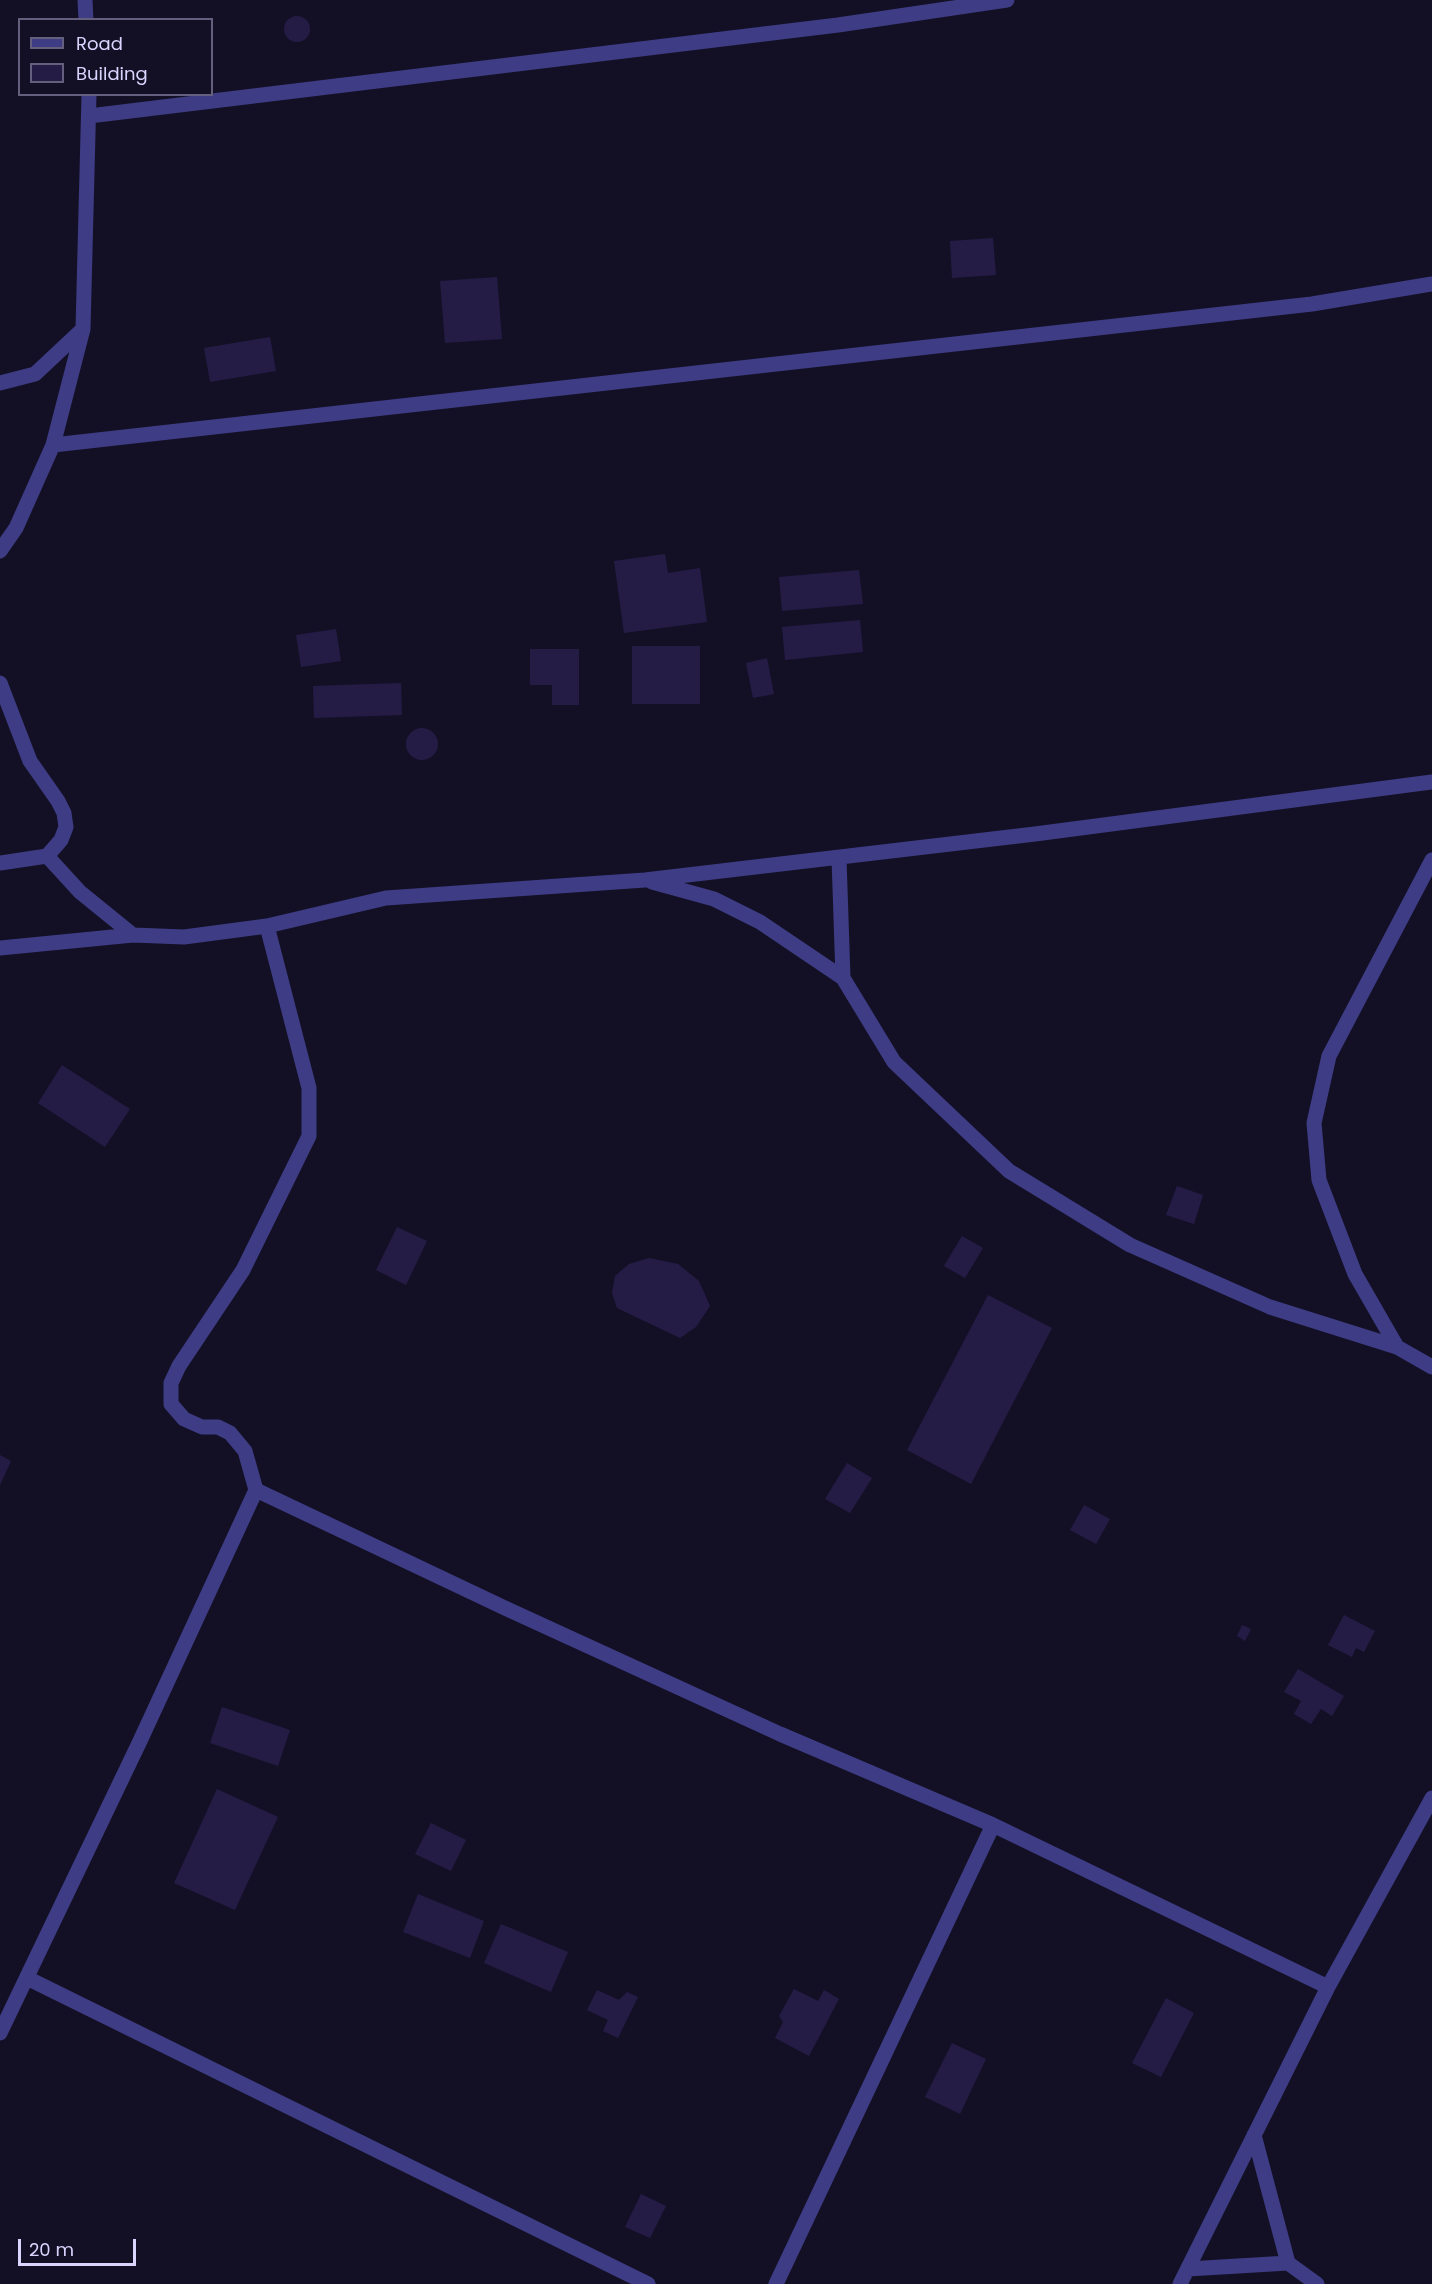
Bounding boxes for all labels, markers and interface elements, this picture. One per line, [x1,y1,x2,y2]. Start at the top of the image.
legend [18,18,213,96]
text: Road [76,31,123,56]
text: Building [76,61,148,86]
scale bar [21,2227,140,2265]
text: 20 m [29,2237,74,2262]

